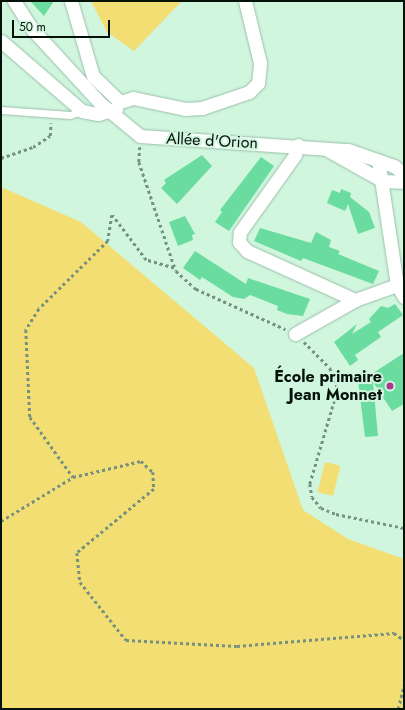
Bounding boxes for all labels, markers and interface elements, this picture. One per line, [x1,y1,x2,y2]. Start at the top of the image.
scale bar [14,12,112,38]
text: 50 m [19,18,46,36]
street label: Allée d'Orion [166,129,258,153]
place label: École primaire Jean Monnet [274,367,382,405]
marker: École primaire Jean Monnet [385,381,395,391]

